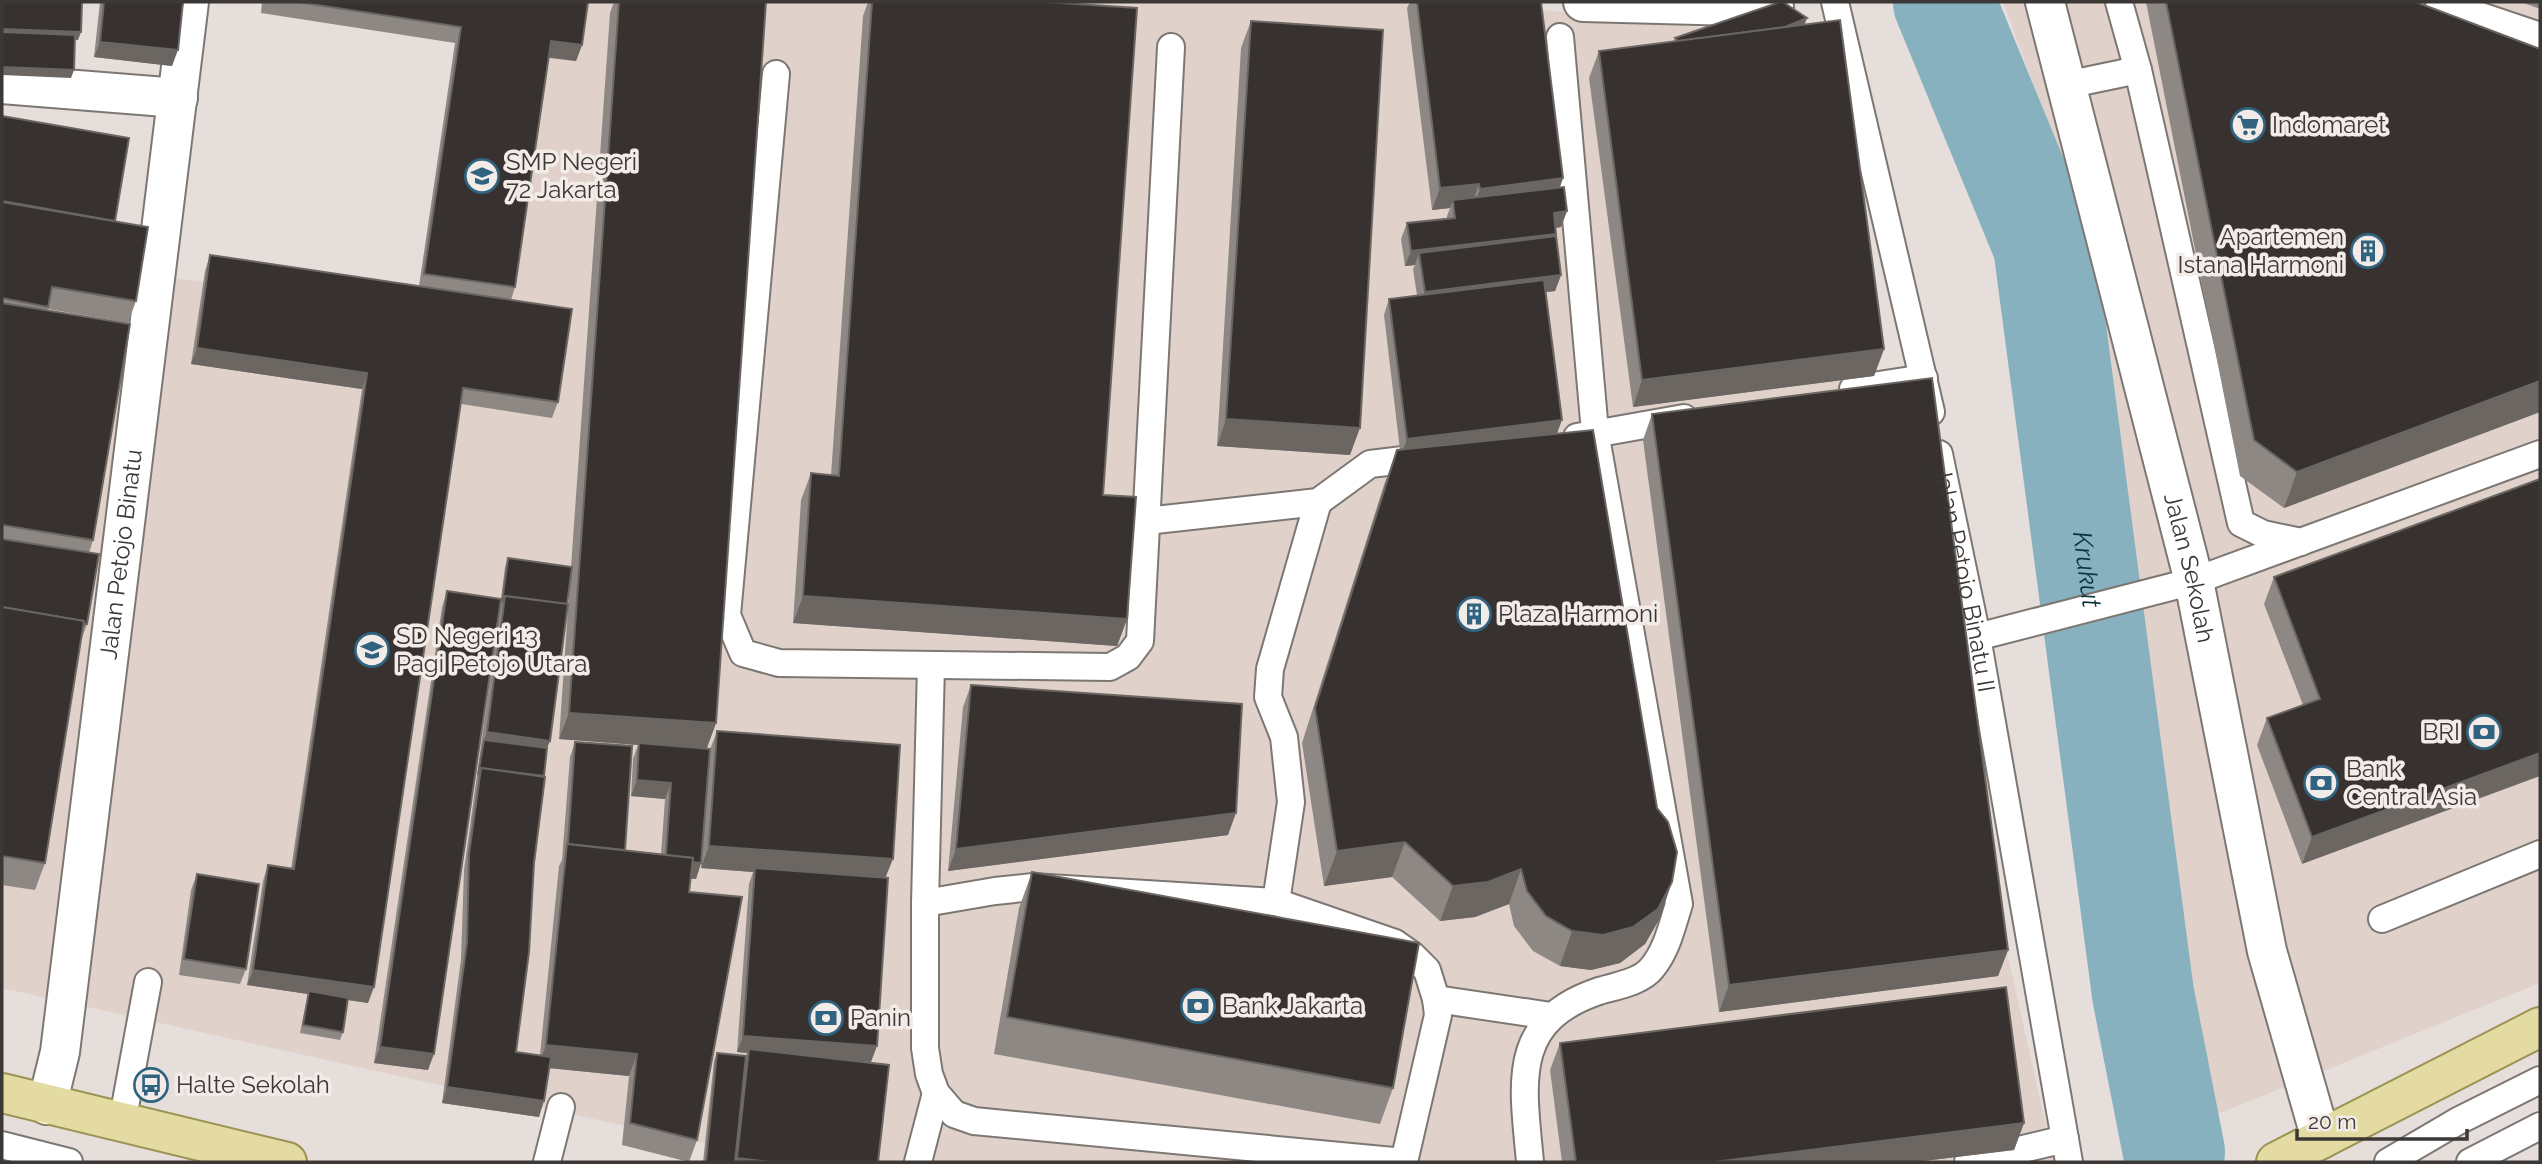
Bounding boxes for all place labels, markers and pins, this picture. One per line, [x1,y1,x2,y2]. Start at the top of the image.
supermarket icon: Indomaret [2229,106,2267,144]
place label: Indomaret [2272,110,2386,139]
place label: SMP Negeri 72 Jakarta [506,147,637,204]
school or university icon: SMP Negeri 72 Jakarta [463,157,501,195]
place label: Apartemen Istana Harmoni [2178,222,2344,279]
building icon: Apartemen Istana Harmoni [2349,232,2387,270]
building icon: Plaza Harmoni [1455,595,1493,633]
place label: Plaza Harmoni [1498,599,1658,628]
place label: SD Negeri 13 Pagi Petojo Utara [396,621,587,678]
school or university icon: SD Negeri 13 Pagi Petojo Utara [353,631,391,669]
bank icon: BRI [2465,713,2503,751]
place label: BRI [2422,717,2460,746]
place label: Bank Central Asia [2346,754,2477,811]
bank icon: Bank Central Asia [2302,764,2340,802]
bank icon: Bank Jakarta [1179,987,1217,1025]
place label: Bank Jakarta [1222,991,1363,1020]
bank icon: Panin [807,999,845,1037]
place label: Panin [850,1003,911,1032]
bus stop icon: Halte Sekolah [132,1066,170,1104]
place label: Halte Sekolah [176,1070,330,1099]

